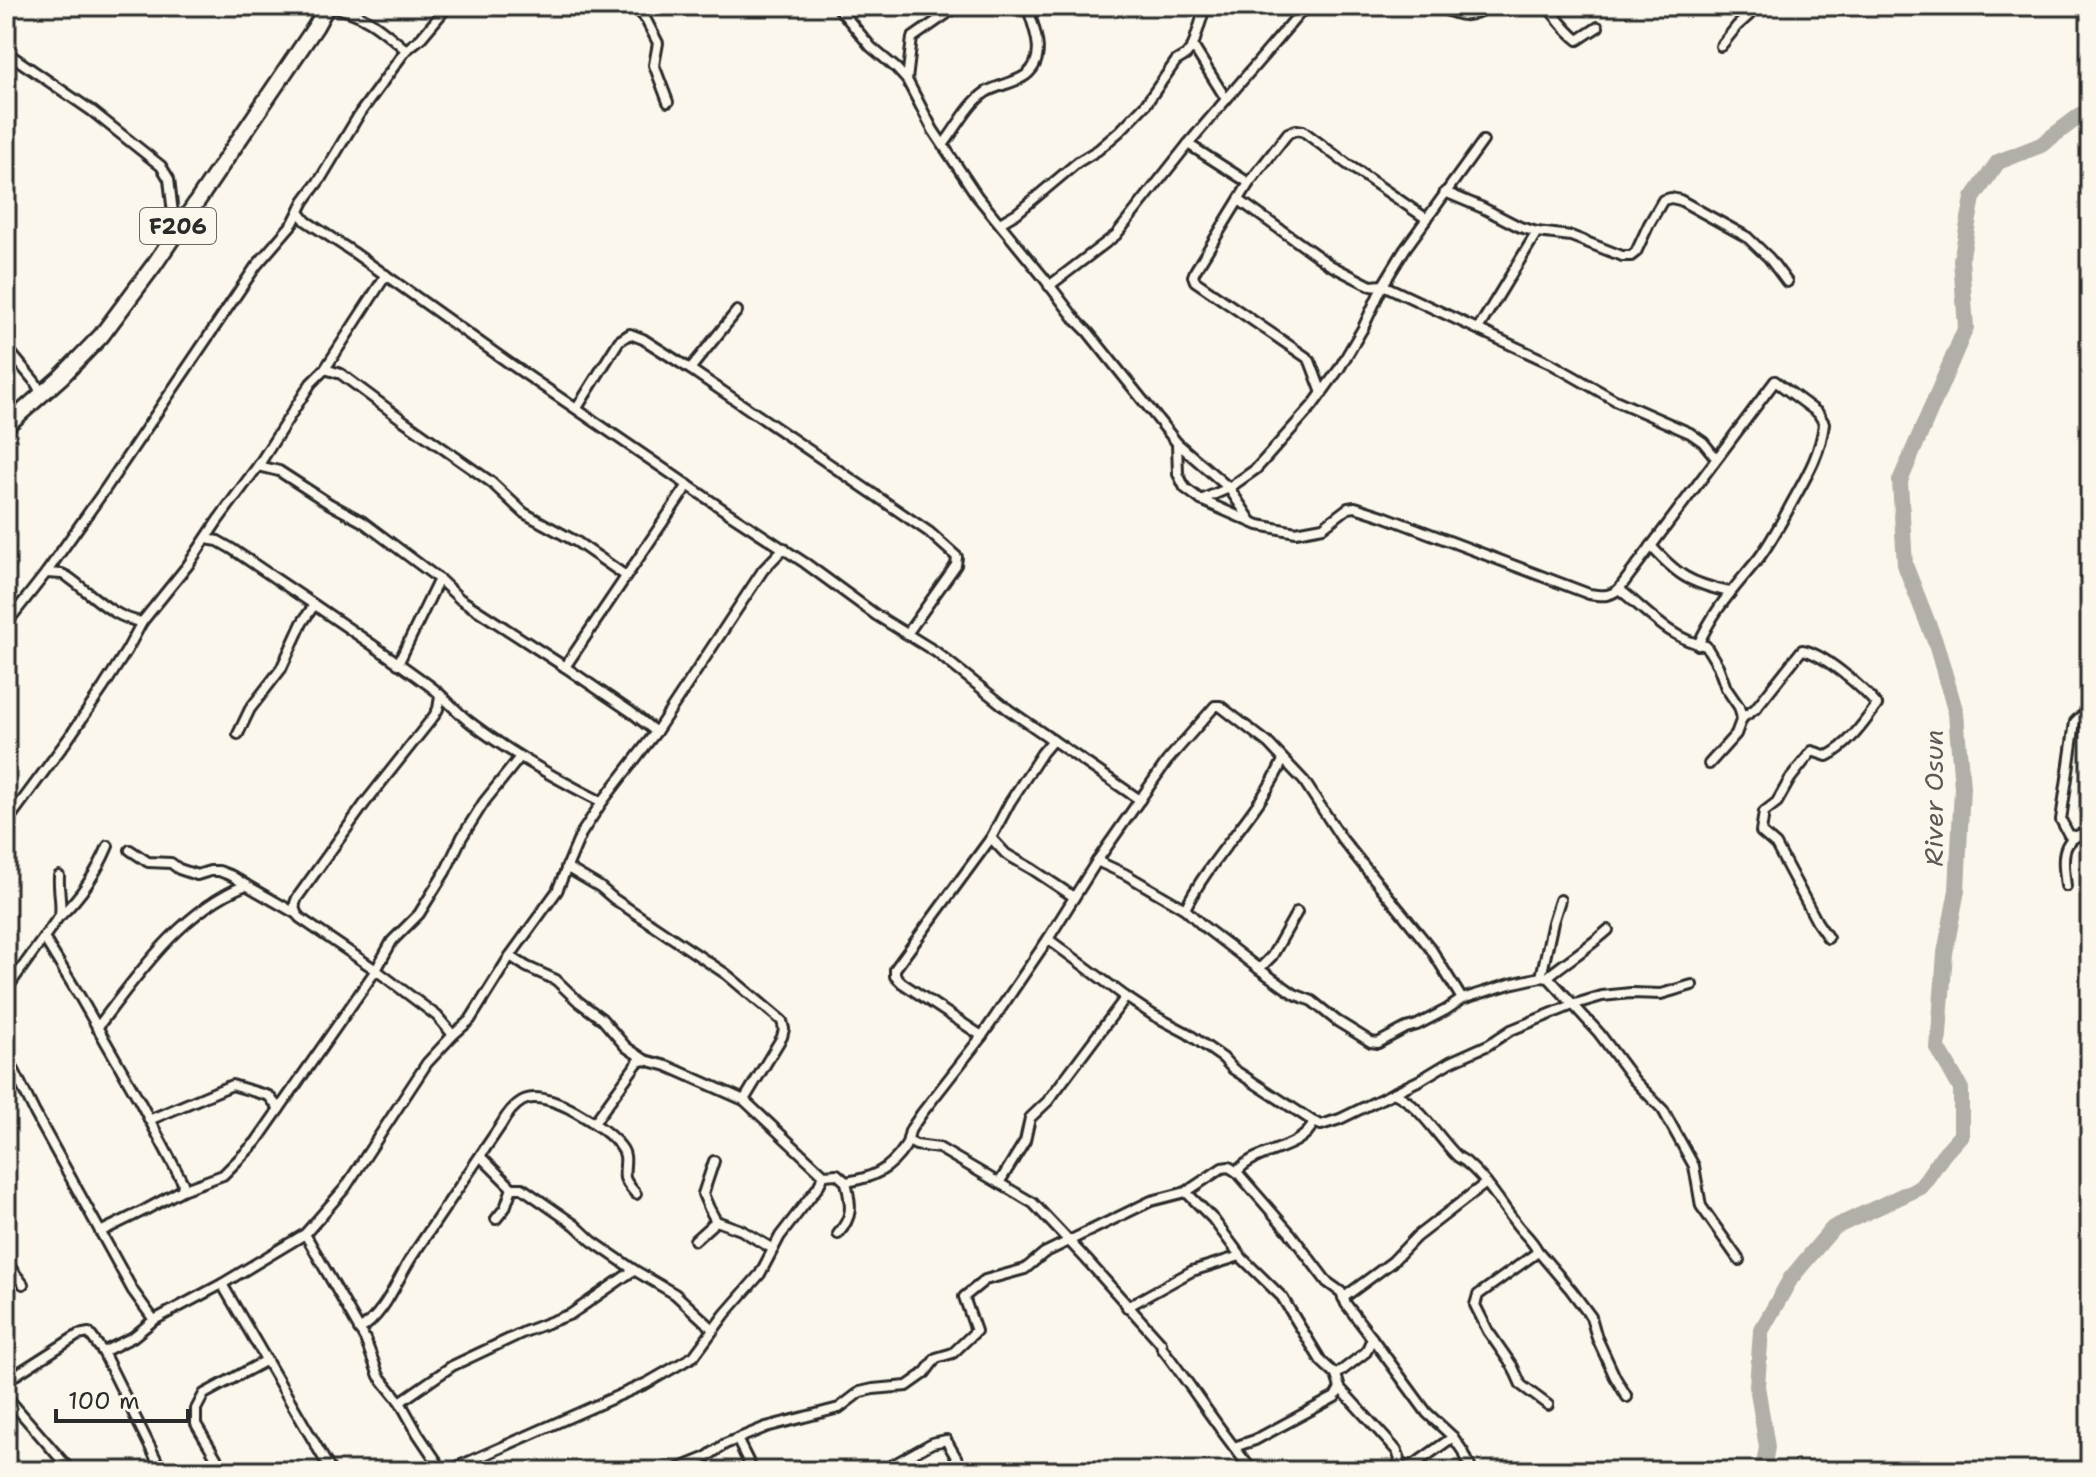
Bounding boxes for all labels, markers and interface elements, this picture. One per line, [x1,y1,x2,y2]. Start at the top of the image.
road number: F206 [140,208,216,244]
water label: River Osun [1916,729,1951,867]
scale bar [56,1373,188,1423]
text: 100 m [68,1385,140,1417]

